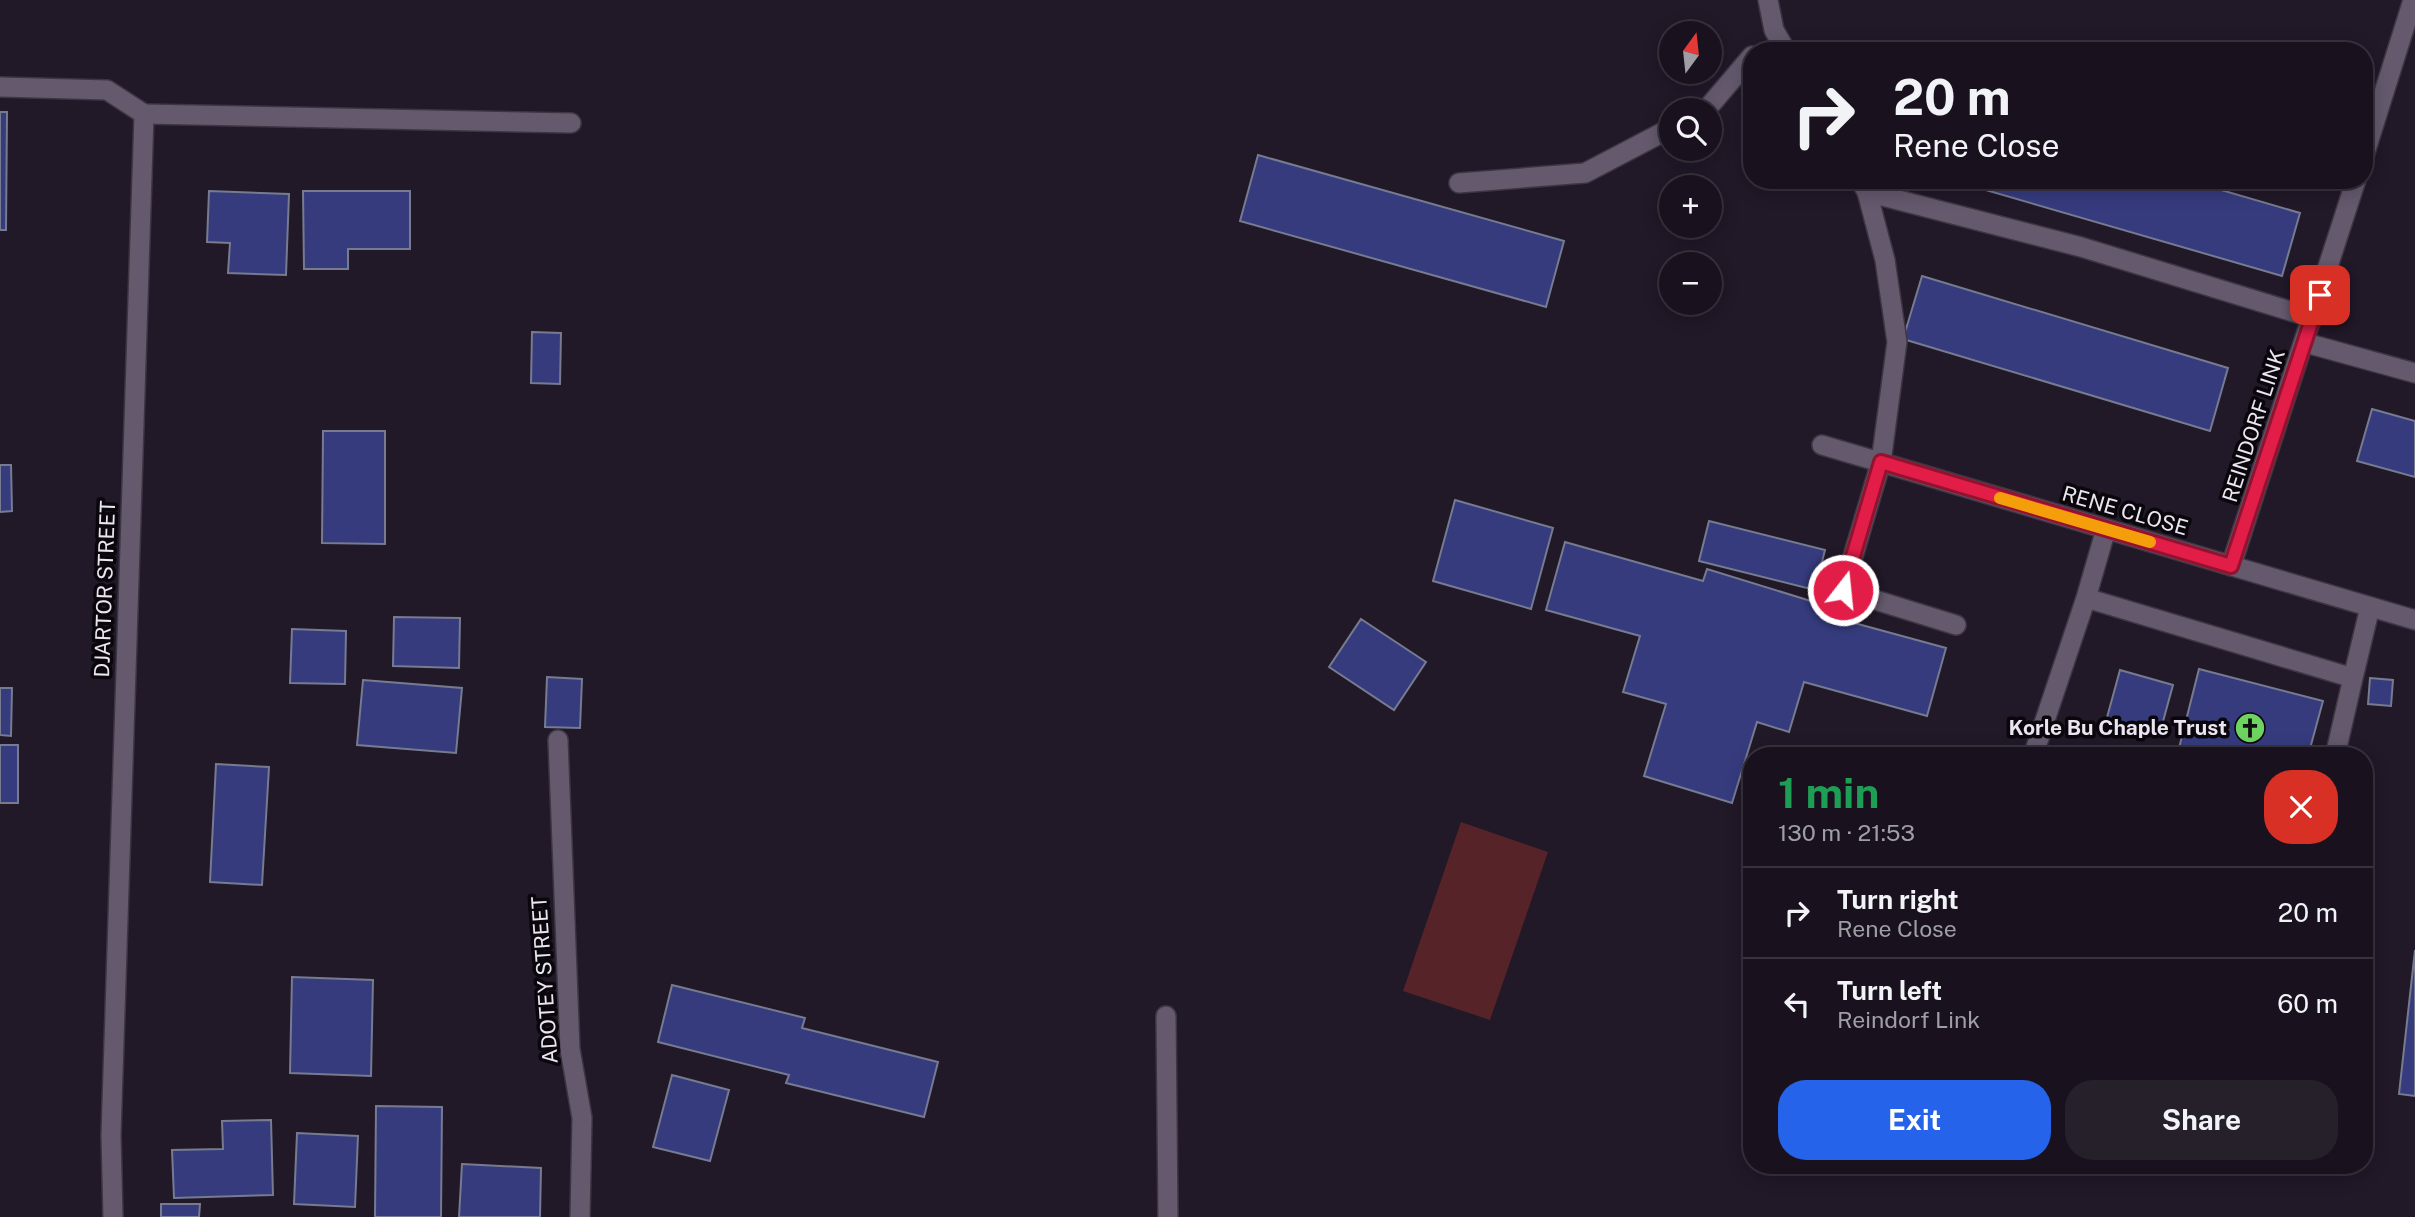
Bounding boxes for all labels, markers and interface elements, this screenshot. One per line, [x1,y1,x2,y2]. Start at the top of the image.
north arrow [1659,21,1722,84]
map controls [1659,21,1722,315]
text: 20 m [1893,68,2011,126]
icon: right [1778,70,1869,161]
button: search [1659,98,1722,161]
text: Rene Close [1893,127,2060,164]
button: + [1659,175,1722,238]
button: − [1659,252,1722,315]
pin [2290,265,2350,325]
icon: arrive [2301,276,2339,314]
street label: REINDORF LINK [2217,346,2290,505]
street label: RENE CLOSE [2059,481,2191,540]
street label: DJARTOR STREET [89,500,120,678]
position arrow [1806,553,1880,627]
church icon: Korle Bu Chaple Trust [2233,711,2267,745]
place label: Korle Bu Chaple Trust [2009,715,2227,740]
text: 1 min [1778,768,1879,817]
button: close [2264,770,2338,844]
text: 130 m · 21:53 [1778,819,1915,846]
text: Turn right [1837,884,1959,915]
icon: right [1778,894,1816,932]
street label: ADOTEY STREET [526,895,563,1065]
text: 20 m [2278,897,2338,928]
text: Rene Close [1837,915,1957,942]
text: Turn left [1837,975,1942,1006]
icon: left [1778,985,1816,1023]
text: 60 m [2277,988,2338,1019]
text: Reindorf Link [1837,1006,1980,1033]
button: Exit [1778,1080,2051,1160]
button: Share [2065,1080,2338,1160]

